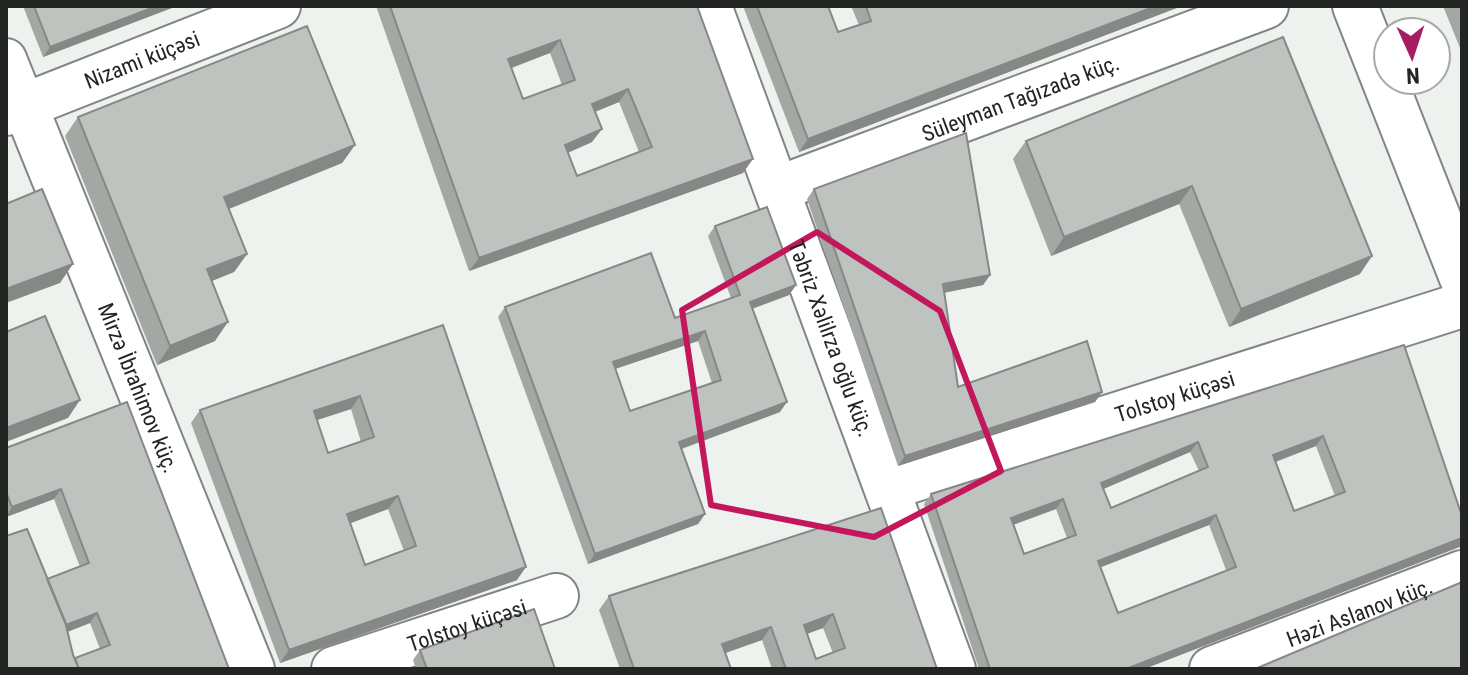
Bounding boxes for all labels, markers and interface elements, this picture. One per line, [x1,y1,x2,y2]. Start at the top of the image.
north arrow [1372,16,1452,96]
street label: Nizami küçəsi [81,26,203,94]
street label: Süleyman Tağızadə küç. [919,50,1123,147]
text: N [1406,63,1420,88]
street label: Təbriz Xəlilrza oğlu küç. [783,237,878,440]
street label: Mirzə İbrahimov küç. [93,300,184,477]
street label: Tolstoy küçəsi [1112,366,1238,428]
street label: Həzi Aslanov küç. [1283,573,1436,652]
street label: Tolstoy küçəsi [404,594,530,657]

